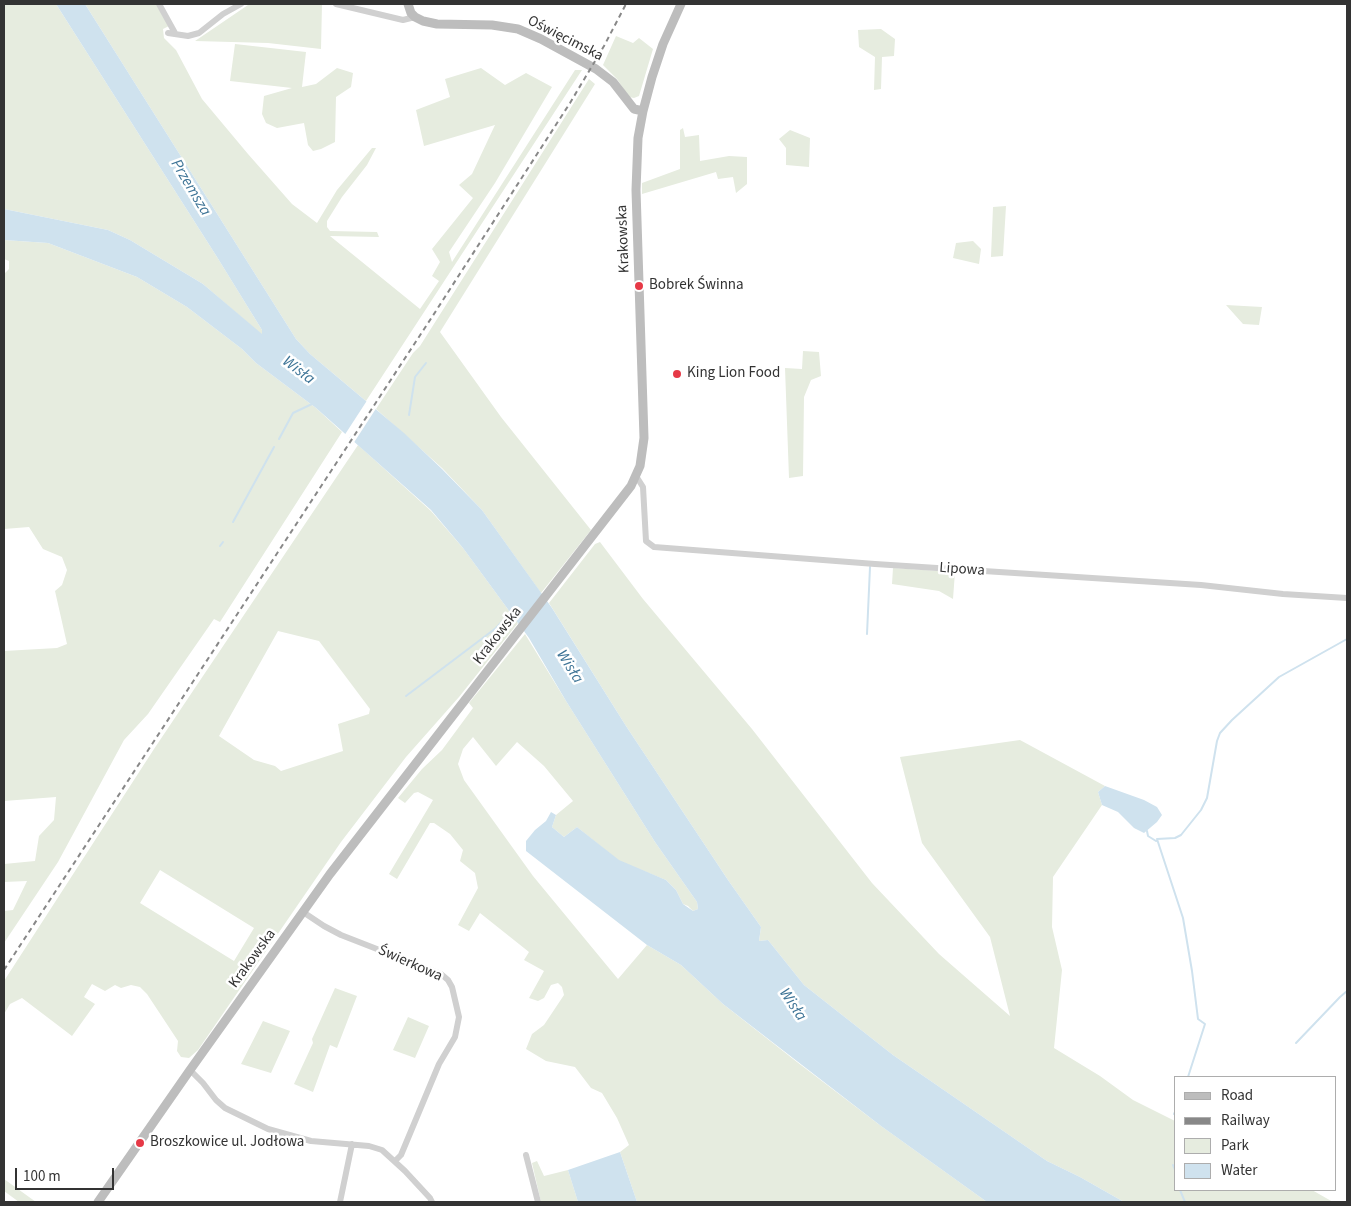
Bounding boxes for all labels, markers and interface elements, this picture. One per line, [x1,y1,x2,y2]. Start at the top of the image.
street label: Oświęcimska [524,12,606,66]
water label: Przemsza [166,156,214,220]
street label: Krakowska [614,205,634,273]
place label: Bobrek Świnna [649,277,744,295]
marker: Bobrek Świnna [633,280,645,292]
water label: Wisła [278,353,318,389]
place label: King Lion Food [687,365,780,383]
marker: King Lion Food [671,368,683,380]
street label: Lipowa [939,559,985,581]
street label: Krakowska [470,604,526,668]
water label: Wisła [551,647,587,687]
street label: Krakowska [226,926,280,992]
street label: Świerkowa [375,942,445,986]
water label: Wisła [774,985,810,1025]
legend [1174,1076,1336,1191]
text: Road [1221,1085,1253,1106]
text: Railway [1221,1110,1270,1131]
place label: Broszkowice ul. Jodłowa [150,1134,304,1152]
text: Park [1221,1135,1249,1156]
marker: Broszkowice ul. Jodłowa [134,1137,146,1149]
scale bar [18,1158,116,1190]
text: Water [1221,1160,1257,1181]
text: 100 m [23,1166,61,1187]

